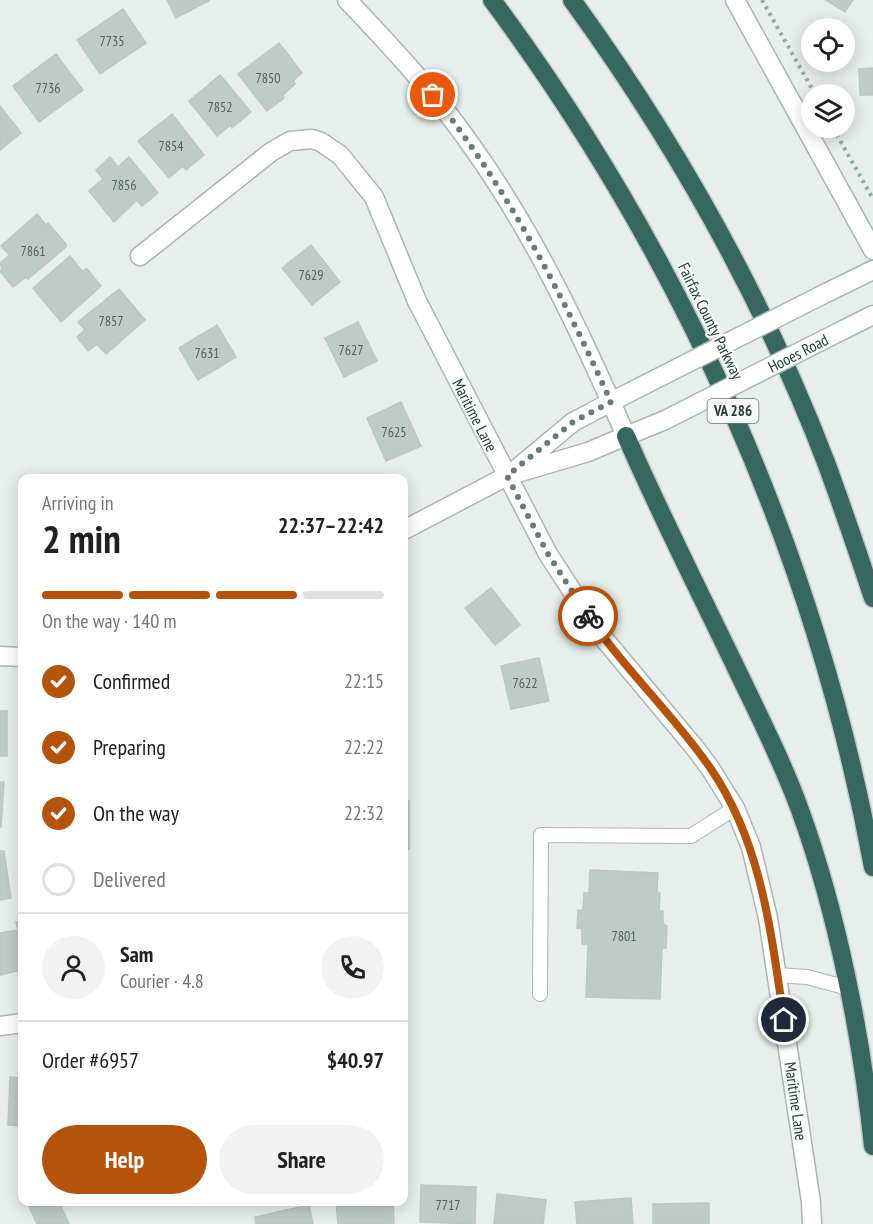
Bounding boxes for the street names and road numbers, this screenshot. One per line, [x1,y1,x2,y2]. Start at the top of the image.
street label: Fairfax County Parkway [674,259,748,383]
street label: Hooes Road [764,329,832,377]
street label: Maritime Lane [448,375,502,455]
road number: VA 286 [708,399,758,423]
street label: Maritime Lane [781,1060,811,1142]

